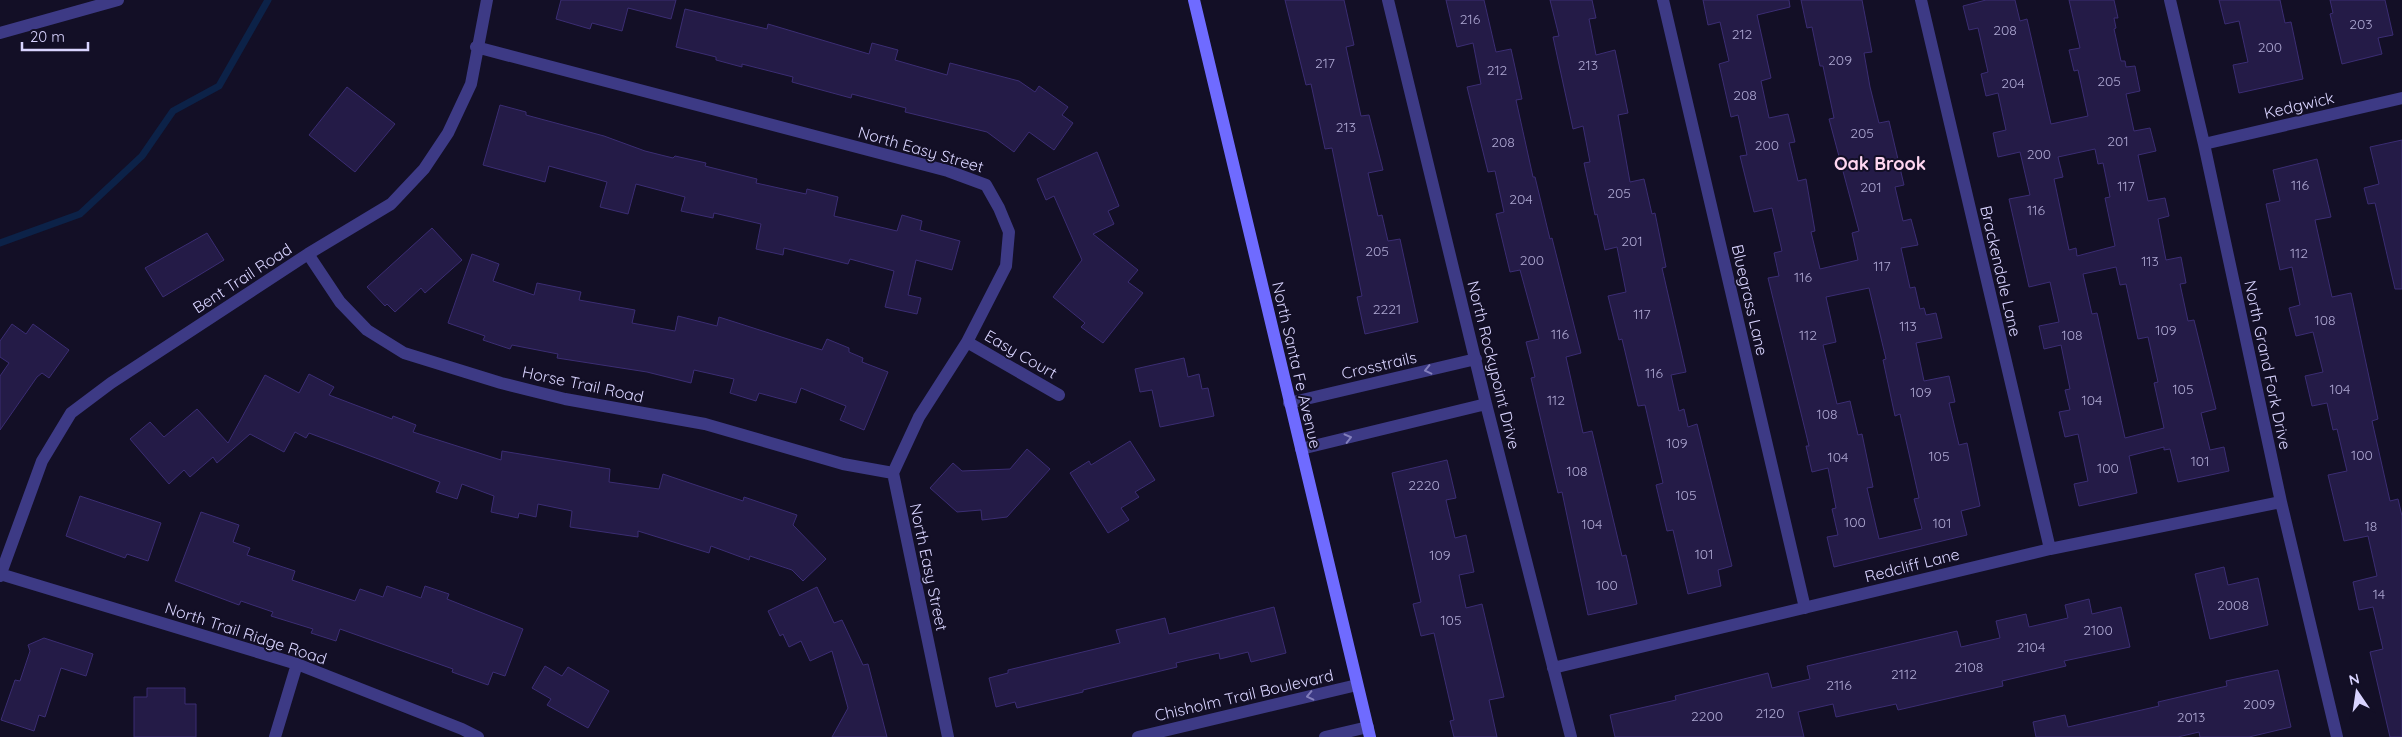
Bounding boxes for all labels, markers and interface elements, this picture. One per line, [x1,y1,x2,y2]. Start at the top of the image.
house number: 216 [1460,10,1481,28]
house number: 203 [2349,15,2373,33]
scale bar [22,20,89,52]
house number: 208 [1993,21,2017,39]
house number: 212 [1732,25,1753,43]
text: 20 m [30,27,65,46]
house number: 200 [2258,38,2282,56]
house number: 209 [1828,51,1852,69]
house number: 217 [1315,54,1335,72]
house number: 213 [1578,56,1598,74]
house number: 212 [1487,61,1508,79]
house number: 205 [2097,72,2121,90]
house number: 204 [2001,74,2025,92]
house number: 208 [1733,86,1757,104]
street label: Kedgwick [2262,87,2336,123]
house number: 213 [1336,118,1356,136]
street label: North Easy Street [856,121,986,177]
house number: 205 [1850,124,1874,142]
house number: 201 [2107,132,2129,150]
house number: 208 [1491,133,1515,151]
house number: 200 [1755,136,1779,154]
house number: 200 [2027,145,2051,163]
district label: Oak Brook [1834,152,1926,175]
house number: 116 [2291,176,2309,194]
house number: 117 [2117,177,2135,195]
house number: 201 [1860,178,1882,196]
house number: 205 [1607,184,1631,202]
house number: 204 [1509,190,1533,208]
house number: 116 [2027,201,2045,219]
street label: Brackendale Lane [1976,204,2026,338]
house number: 201 [1621,232,1643,250]
street label: Bent Trail Road [189,239,295,317]
house number: 205 [1365,242,1389,260]
street label: Bluegrass Lane [1727,242,1773,358]
house number: 112 [2290,244,2308,262]
house number: 200 [1520,251,1544,269]
house number: 113 [2141,252,2159,270]
house number: 117 [1873,257,1891,275]
house number: 116 [1794,268,1812,286]
street label: North Rockypoint Drive [1463,279,1525,451]
street label: North Grand Fork Drive [2240,279,2296,451]
street label: North Santa Fe Avenue [1268,280,1326,450]
house number: 2221 [1373,300,1401,318]
house number: 117 [1633,305,1651,323]
house number: 108 [2314,311,2336,329]
house number: 113 [1899,317,1917,335]
house number: 109 [2155,321,2177,339]
street label: Easy Court [981,325,1061,383]
house number: 116 [1551,325,1569,343]
house number: 112 [1799,326,1817,344]
house number: 108 [2061,326,2083,344]
street label: Crosstrails [1339,347,1419,383]
street label: Horse Trail Road [520,361,646,407]
one-way arrow [1424,364,1433,375]
house number: 116 [1645,364,1663,382]
house number: 105 [2172,380,2194,398]
house number: 104 [2330,380,2350,398]
house number: 109 [1910,383,1932,401]
house number: 112 [1547,391,1565,409]
house number: 104 [2082,391,2102,409]
house number: 108 [1816,405,1838,423]
one-way arrow [1343,433,1352,444]
house number: 109 [1666,434,1688,452]
house number: 100 [2351,446,2373,464]
house number: 105 [1928,447,1950,465]
house number: 104 [1828,448,1848,466]
house number: 101 [2191,452,2209,470]
house number: 100 [2097,459,2119,477]
house number: 108 [1566,462,1588,480]
house number: 2220 [1408,476,1440,494]
house number: 105 [1675,486,1697,504]
street label: North Easy Street [906,501,952,633]
house number: 100 [1844,513,1866,531]
house number: 101 [1933,514,1951,532]
house number: 104 [1582,515,1602,533]
house number: 18 [2365,517,2377,535]
street label: Redcliff Lane [1862,544,1962,586]
house number: 101 [1695,545,1713,563]
house number: 109 [1429,546,1451,564]
house number: 100 [1596,576,1618,594]
house number: 14 [2373,585,2385,603]
house number: 2008 [2217,596,2249,614]
street label: North Trail Ridge Road [163,597,329,669]
house number: 105 [1440,611,1462,629]
house number: 2100 [2083,621,2113,639]
house number: 2104 [2017,638,2045,656]
house number: 2108 [1955,658,1983,676]
street label: Chisholm Trail Boulevard [1153,665,1335,725]
house number: 2112 [1891,665,1917,683]
north arrow [2332,667,2382,717]
text: N [2347,669,2361,689]
house number: 2116 [1826,676,1852,694]
one-way arrow [1305,690,1314,701]
house number: 2009 [2243,695,2275,713]
house number: 2120 [1755,704,1785,722]
house number: 2200 [1691,707,1723,725]
house number: 2013 [2177,708,2205,726]

